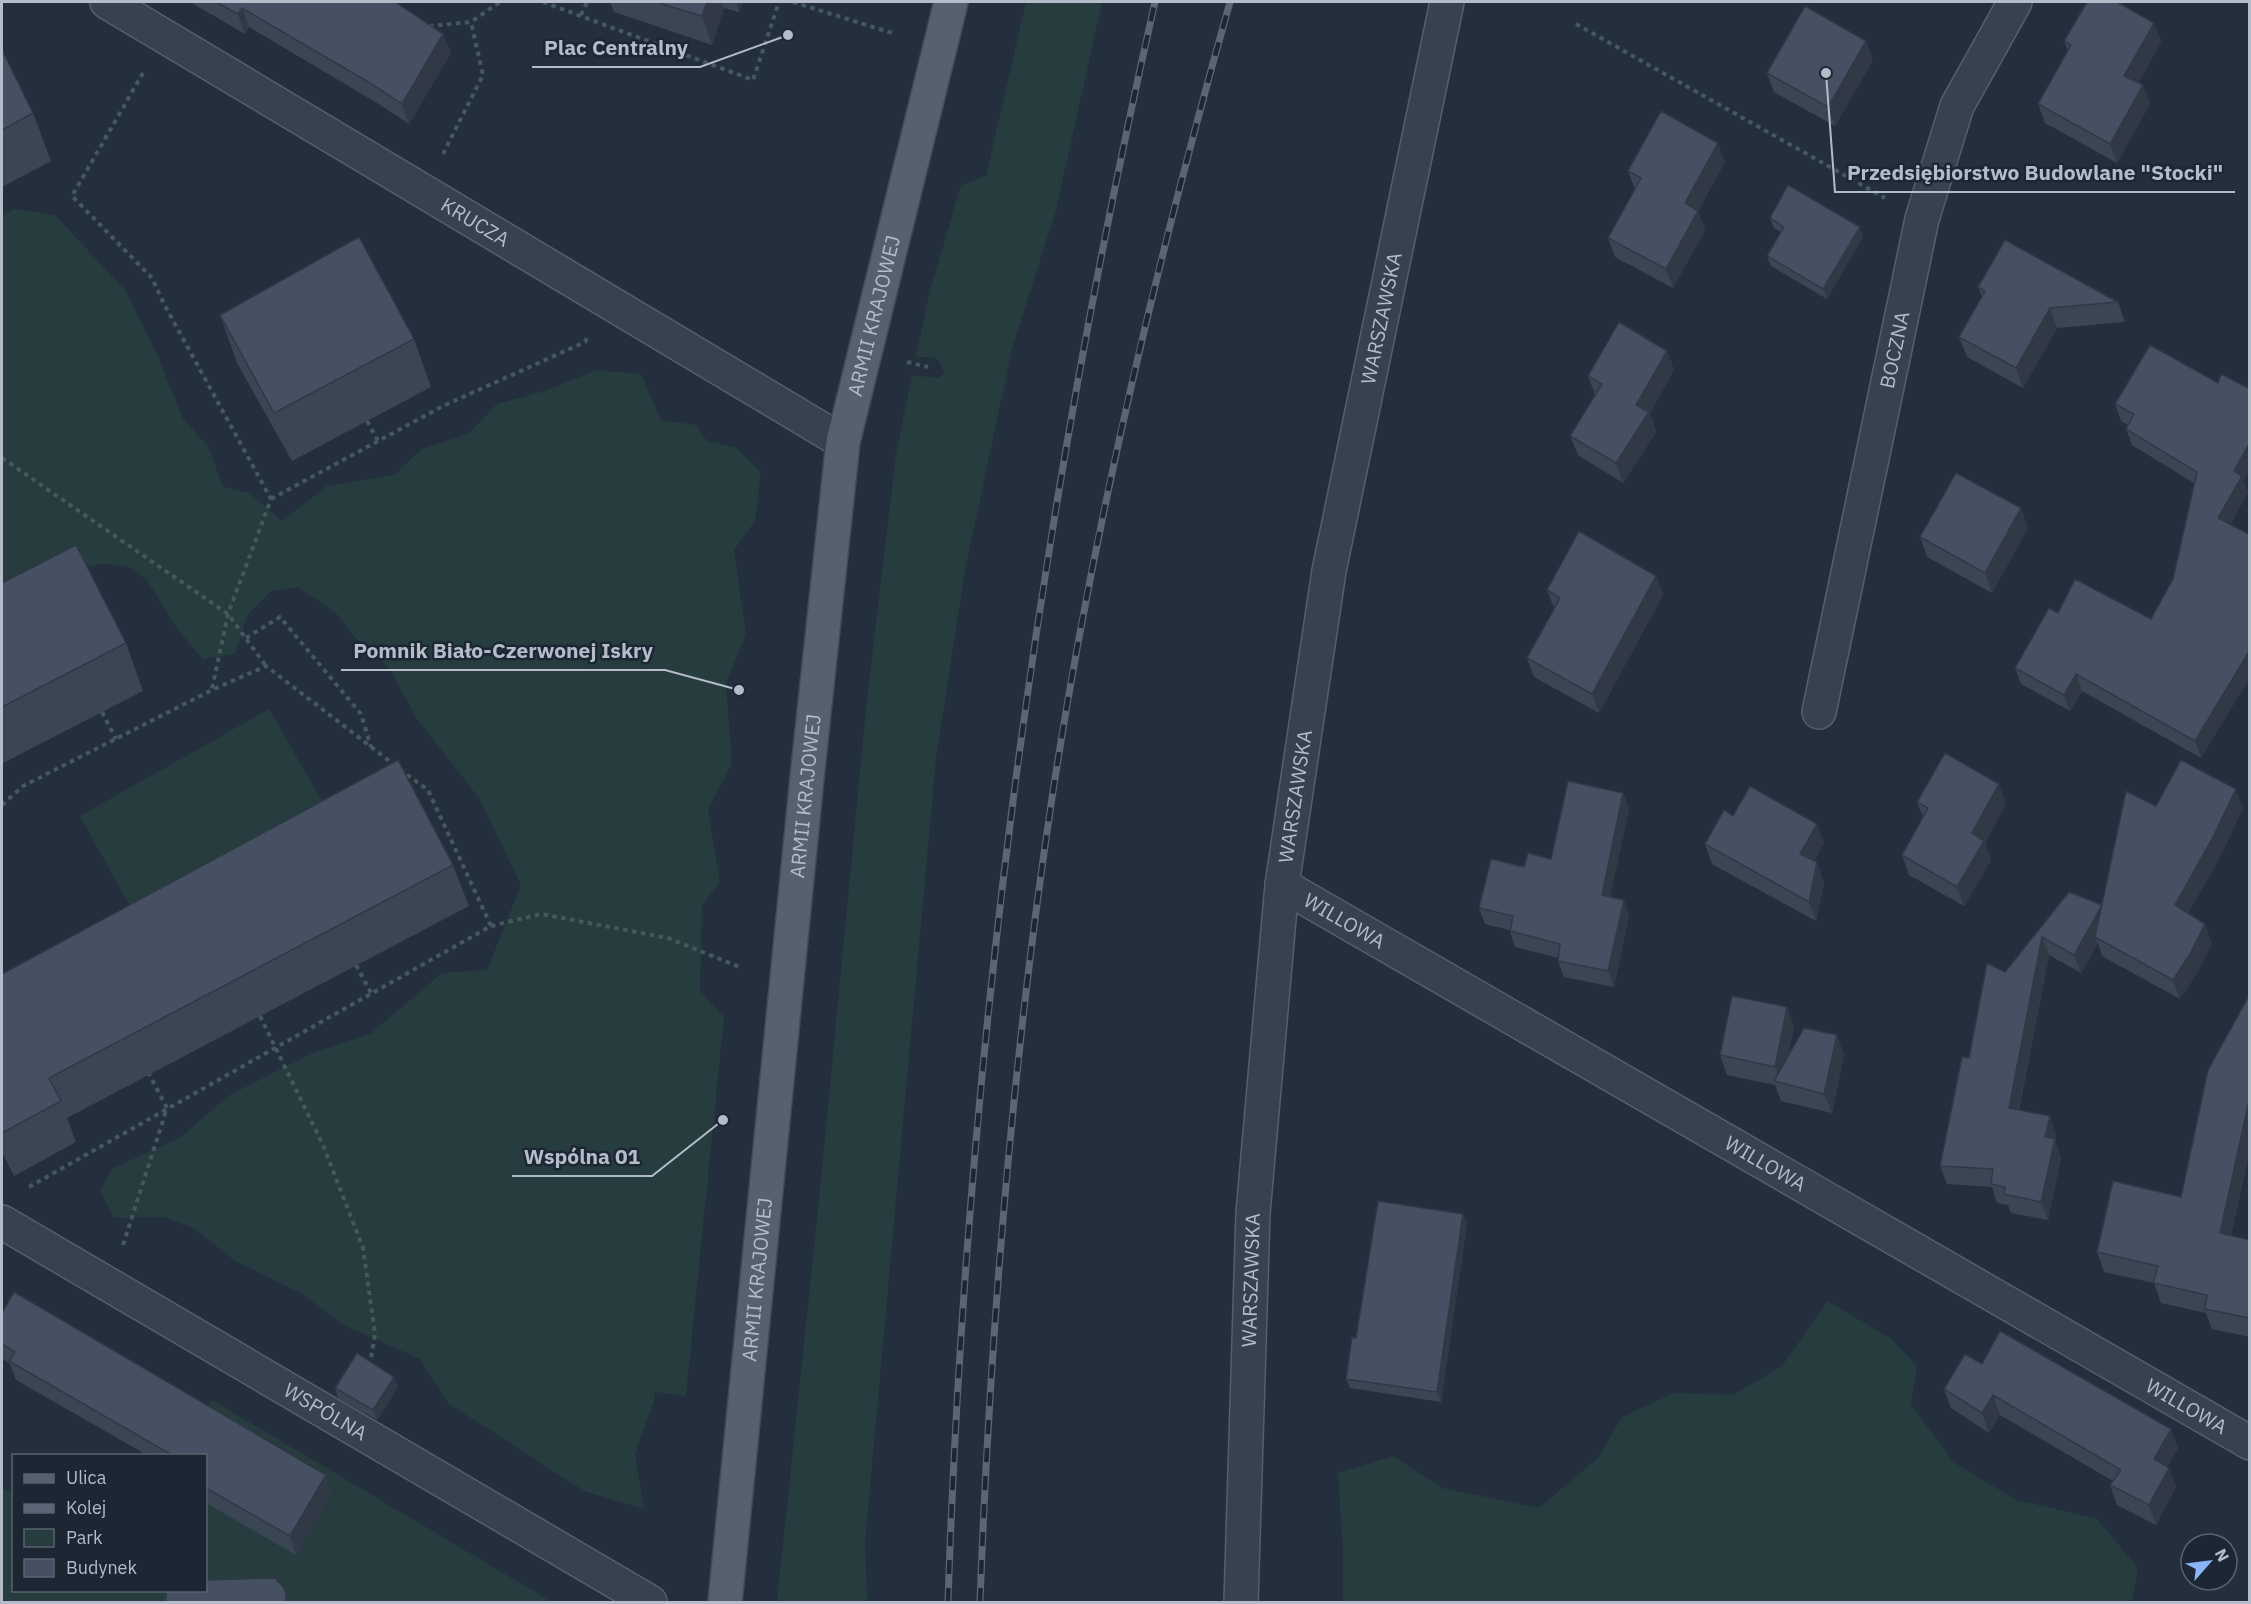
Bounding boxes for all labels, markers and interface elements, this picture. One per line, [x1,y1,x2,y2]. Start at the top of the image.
callout: Plac Centralny [532,28,700,67]
text: Plac Centralny [544,33,689,61]
callout: Przedsiębiorstwo Budowlane "Stocki" [1835,153,2235,192]
text: Przedsiębiorstwo Budowlane "Stocki" [1847,158,2223,186]
street label: KRUCZA [436,191,515,253]
street label: ARMII KRAJOWEJ [841,232,906,399]
street label: WARSZAWSKA [1354,250,1408,387]
street label: BOCZNA [1873,308,1915,391]
callout: Pomnik Biało-Czerwonej Iskry [341,631,665,670]
text: Pomnik Biało-Czerwonej Iskry [353,636,654,664]
street label: ARMII KRAJOWEJ [783,713,827,879]
street label: WARSZAWSKA [1271,728,1318,865]
street label: WILLOWA [1299,886,1391,955]
street label: WILLOWA [1720,1129,1812,1198]
callout: Wspólna 01 [512,1137,652,1176]
text: Wspólna 01 [524,1142,641,1170]
street label: ARMII KRAJOWEJ [735,1196,778,1363]
street label: WARSZAWSKA [1235,1212,1266,1348]
street label: WILLOWA [2141,1372,2233,1440]
street label: WSPÓLNA [279,1376,373,1446]
legend [12,1454,207,1592]
text: Ulica [66,1466,107,1489]
text: Kolej [66,1496,106,1519]
text: Park [66,1526,103,1549]
north arrow [2179,1532,2239,1592]
text: N [2211,1545,2234,1565]
text: Budynek [66,1556,138,1579]

